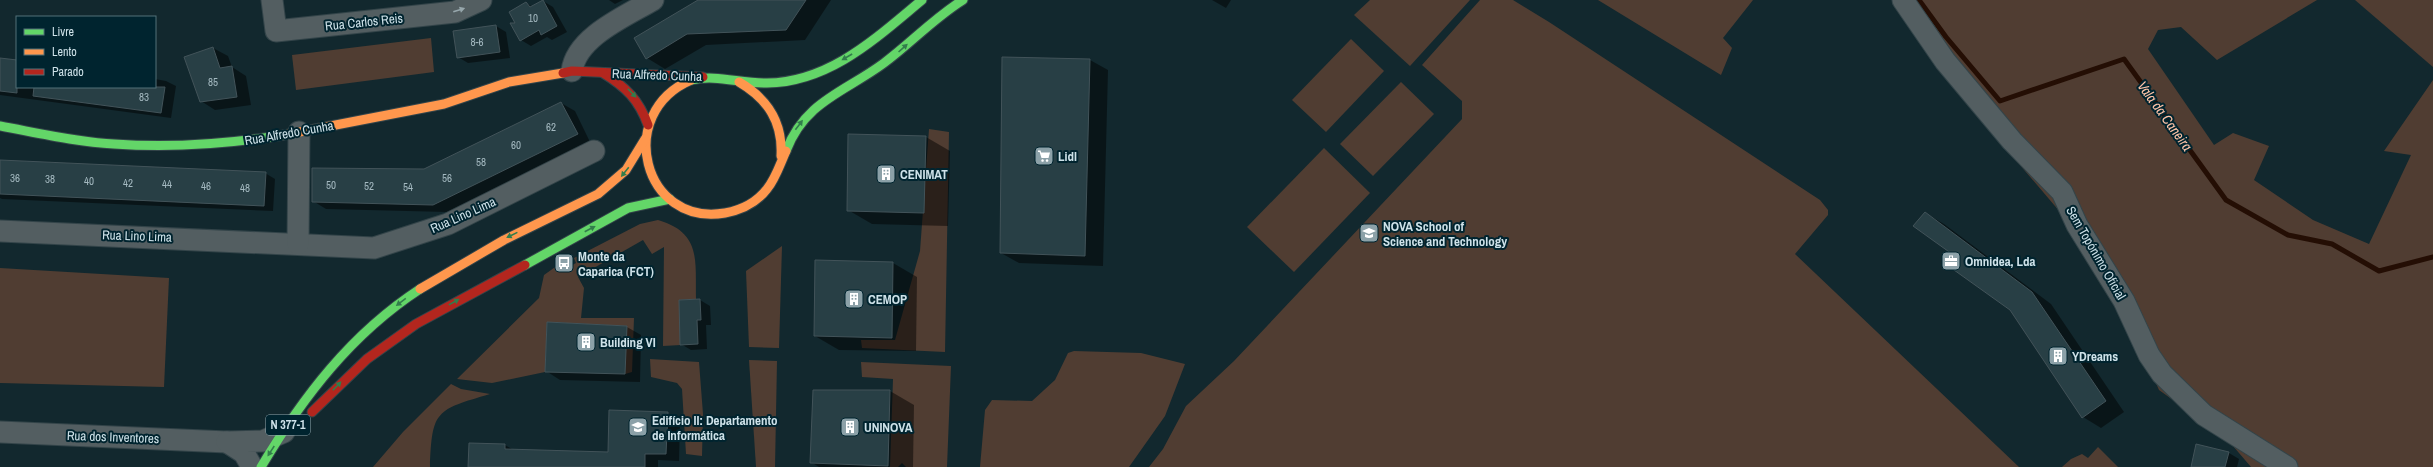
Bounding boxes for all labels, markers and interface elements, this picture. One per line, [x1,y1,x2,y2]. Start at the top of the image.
one-way arrow [453,7,465,13]
street label: Rua Carlos Reis [324,9,404,35]
house number: 10 [528,11,538,25]
legend [16,16,156,88]
text: Livre [52,24,74,40]
house number: 8-6 [470,35,484,49]
text: Lento [52,44,77,60]
one-way arrow [898,44,907,53]
one-way arrow [841,54,853,61]
text: Parado [52,64,84,80]
street label: Rua Alfredo Cunha [612,65,702,85]
house number: 85 [208,75,218,89]
water label: Vala da Caneira [2134,78,2196,154]
one-way arrow [627,88,637,98]
house number: 83 [139,90,149,104]
street label: Rua Alfredo Cunha [243,117,335,149]
house number: 62 [546,120,556,134]
one-way arrow [795,120,803,130]
house number: 60 [511,138,521,152]
supermarket icon: Lidl [1033,145,1055,167]
place label: Lidl [1058,148,1077,165]
house number: 58 [476,155,486,169]
building icon: CENIMAT [875,163,897,185]
place label: CENIMAT [900,166,948,183]
one-way arrow [620,167,629,177]
house number: 36 [10,171,20,185]
house number: 56 [442,171,452,185]
house number: 38 [45,172,55,186]
house number: 40 [84,174,94,188]
house number: 42 [123,176,133,190]
house number: 44 [162,177,172,191]
house number: 50 [326,178,336,192]
house number: 46 [201,179,211,193]
house number: 52 [364,179,374,193]
house number: 54 [403,180,413,194]
house number: 48 [240,181,250,195]
street label: Rua Lino Lima [428,193,498,237]
street label: Sem Topónimo Oficial [2062,203,2130,303]
place label: NOVA School of Science and Technology [1383,218,1507,250]
school or university icon: NOVA School of Science and Technology [1358,222,1380,244]
street label: Rua Lino Lima [102,226,172,246]
one-way arrow [584,226,596,232]
one-way arrow [507,232,518,239]
place label: Monte da Caparica (FCT) [578,248,654,280]
office icon: Omnidea, Lda [1940,250,1962,272]
bus stop icon: Monte da Caparica (FCT) [553,252,575,274]
place label: Omnidea, Lda [1965,253,2036,270]
building icon: CEMOP [843,288,865,310]
place label: CEMOP [868,291,907,308]
one-way arrow [395,298,406,306]
one-way arrow [448,299,459,305]
building icon: Building VI [575,331,597,353]
place label: Building VI [600,334,656,351]
building icon: YDreams [2047,345,2069,367]
place label: YDreams [2072,348,2118,365]
one-way arrow [332,381,342,391]
place label: Edifício II: Departamento de Informática [652,412,778,444]
road number: N 377-1 [266,415,310,435]
school or university icon: Edifício II: Departamento de Informática [627,416,649,438]
building icon: UNINOVA [839,416,861,438]
place label: UNINOVA [864,419,913,436]
street label: Rua dos Inventores [67,427,159,447]
one-way arrow [267,446,275,456]

